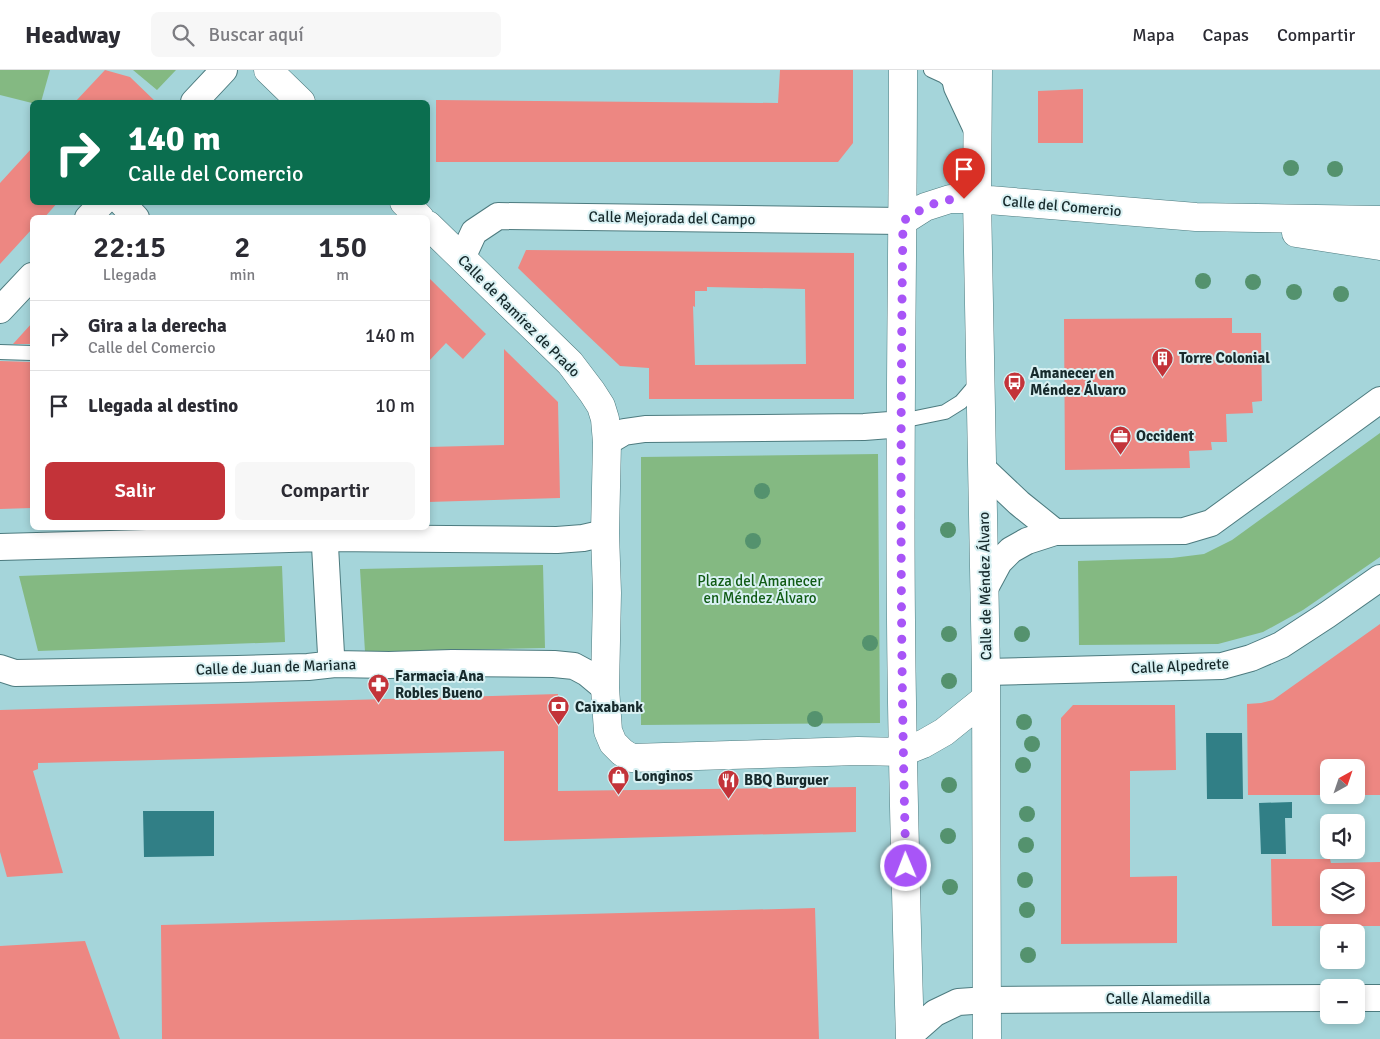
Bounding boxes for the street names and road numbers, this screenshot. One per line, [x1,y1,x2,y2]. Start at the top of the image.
street label: Calle del Comercio [1002,192,1123,220]
street label: Calle Mejorada del Campo [589,208,756,228]
street label: Calle de Ramírez de Prado [454,251,584,381]
street label: Calle de Méndez Álvaro [974,511,995,660]
street label: Calle Alpedrete [1131,654,1229,678]
street label: Calle de Juan de Mariana [196,655,356,679]
street label: Calle Alamedilla [1106,990,1210,1008]

